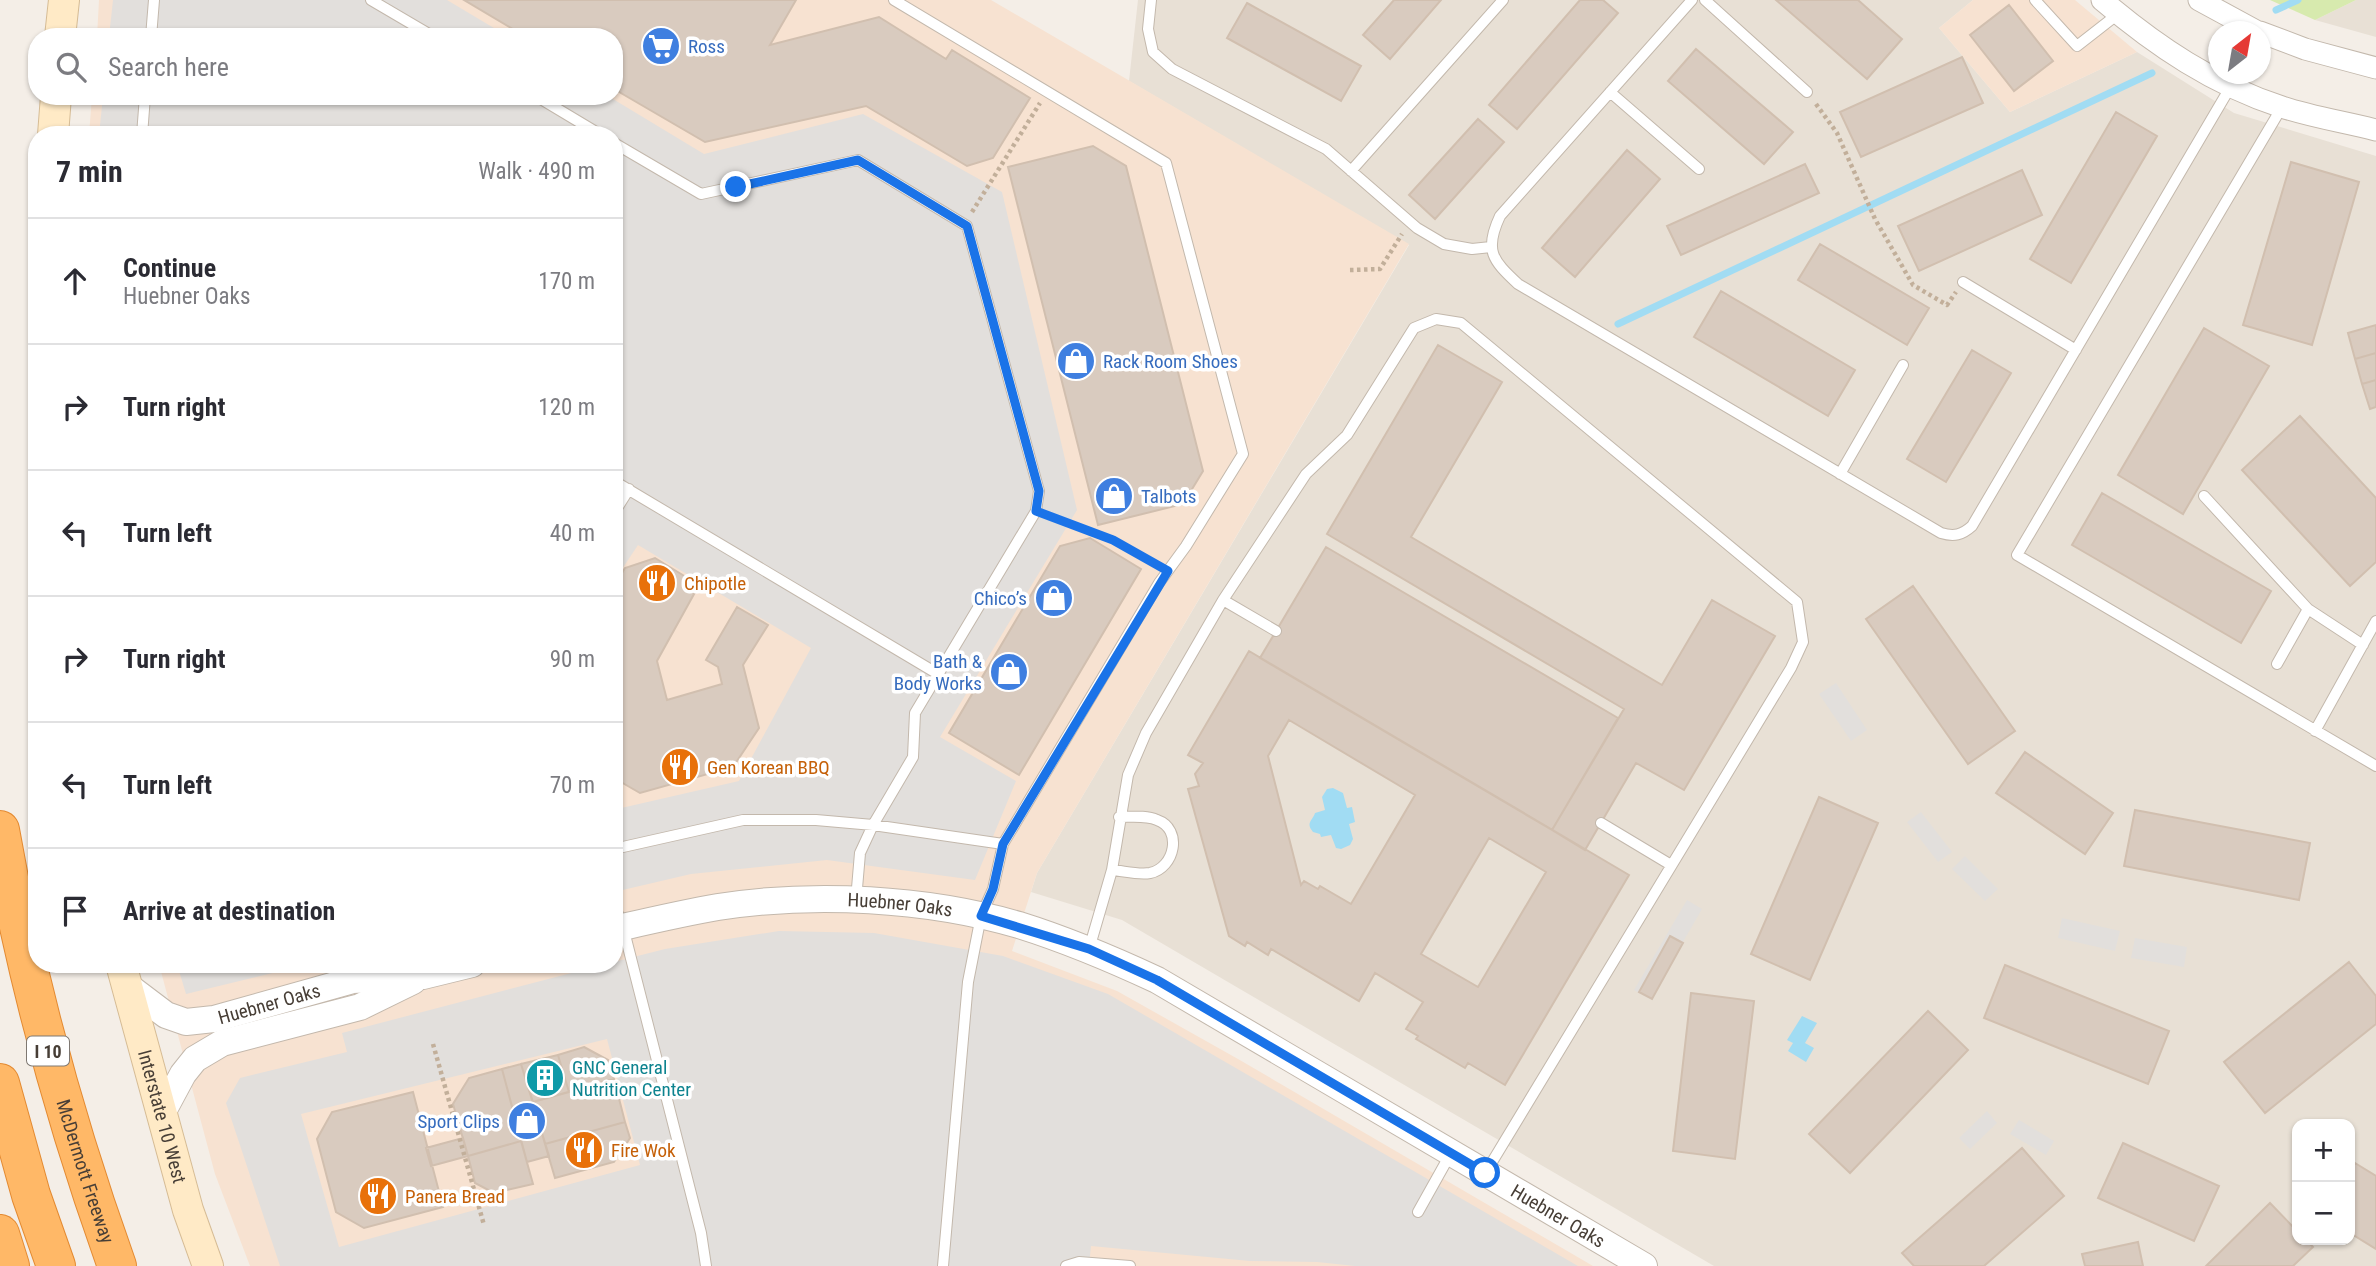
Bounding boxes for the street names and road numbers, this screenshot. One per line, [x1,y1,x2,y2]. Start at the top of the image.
street label: Huebner Oaks [847,888,954,921]
street label: Huebner Oaks [215,978,323,1029]
road number: I 10 [27,1036,69,1066]
street label: Interstate 10 West [133,1047,192,1186]
street label: McDermott Freeway [52,1096,120,1246]
street label: Huebner Oaks [1507,1179,1609,1252]

